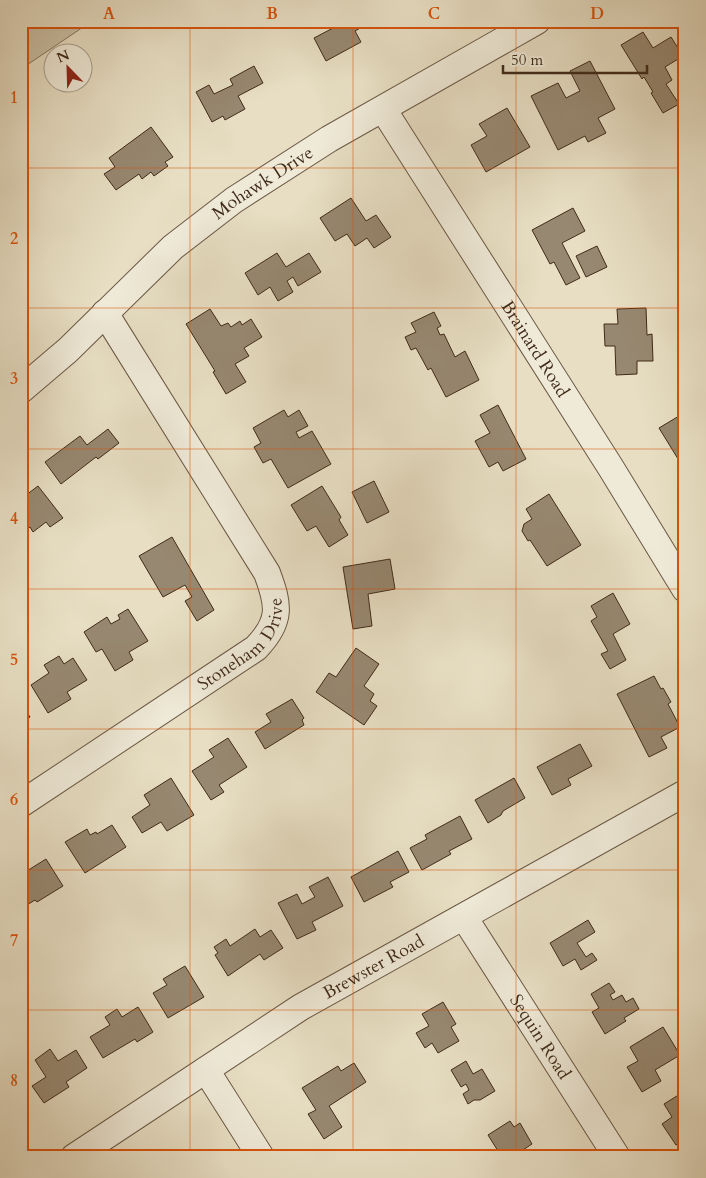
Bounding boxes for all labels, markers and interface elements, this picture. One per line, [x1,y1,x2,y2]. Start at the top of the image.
text: A [103,3,115,25]
text: B [266,3,278,25]
text: C [428,3,440,25]
text: D [590,3,604,25]
north arrow [42,42,92,92]
scale bar [503,42,647,74]
text: N [54,45,72,68]
text: 50 m [511,50,543,70]
text: 1 [10,87,18,109]
street label: Mohawk Drive [206,140,318,225]
text: 2 [10,228,18,250]
street label: Brainard Road [495,295,576,402]
text: 3 [10,368,18,390]
text: 4 [10,508,18,530]
street label: Stoneham Drive [192,596,289,696]
text: 5 [10,649,18,671]
text: 6 [10,789,18,811]
street label: Brewster Road [318,928,429,1005]
text: 7 [10,930,18,952]
street label: Sequin Road [504,989,577,1084]
text: 8 [10,1070,18,1092]

